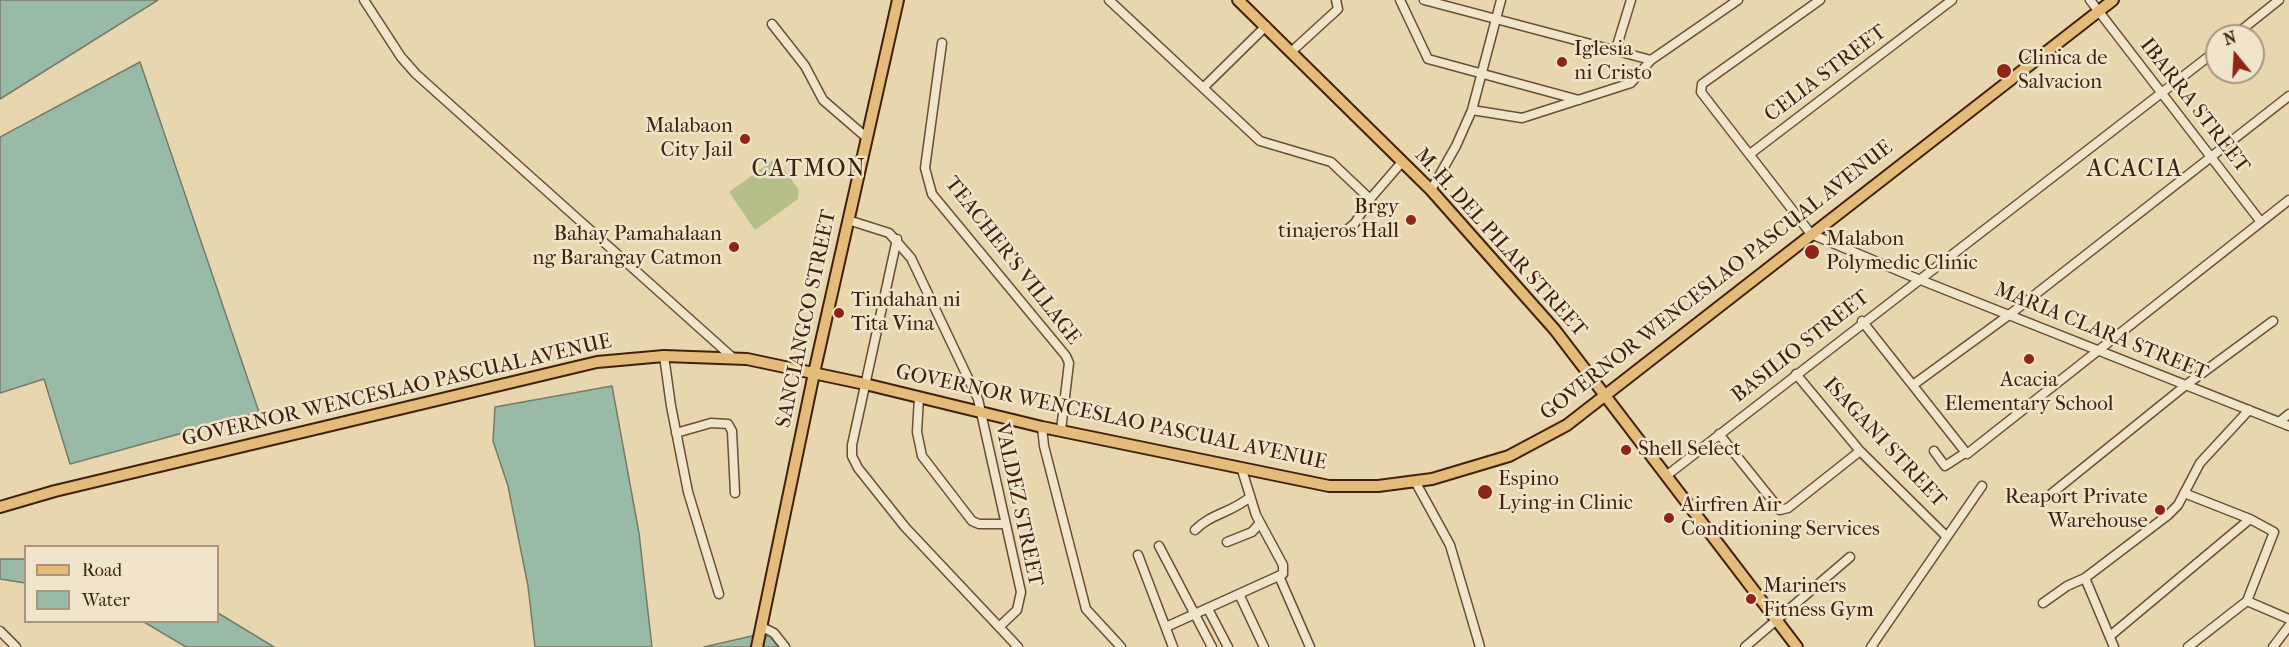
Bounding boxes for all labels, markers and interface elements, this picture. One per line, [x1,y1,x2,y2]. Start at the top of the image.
street label: CELIA STREET [1760,20,1892,128]
north arrow [2205,24,2265,84]
text: N [2221,27,2239,49]
street label: IBARRA STREET [2134,34,2254,178]
place label: Iglesia ni Cristo [1574,37,1652,87]
place label: Clinica de Salvacion [2018,46,2108,96]
marker: Iglesia ni Cristo [1555,55,1569,69]
marker: Clinica de Salvacion [1995,62,2013,80]
place label: Malabaon City Jail [645,114,733,164]
marker: Malabaon City Jail [738,132,752,146]
street label: GOVERNOR WENCESLAO PASCUAL AVENUE [1536,136,1898,426]
street label: M. H. DEL PILAR STREET [1408,143,1592,343]
district label: CATMON [752,156,866,184]
district label: ACACIA [2087,156,2183,184]
street label: TEACHER'S VILLAGE [939,172,1085,350]
place label: Brgy tinajeros Hall [1278,195,1399,245]
street label: SANCIANGCO STREET [772,208,842,430]
marker: Brgy tinajeros Hall [1404,213,1418,227]
place label: Bahay Pamahalaan ng Barangay Catmon [532,222,722,272]
place label: Malabon Polymedic Clinic [1826,227,1978,277]
marker: Bahay Pamahalaan ng Barangay Catmon [727,240,741,254]
marker: Malabon Polymedic Clinic [1803,243,1821,261]
street label: MARIA CLARA STREET [1990,278,2212,386]
street label: BASILIO STREET [1727,285,1875,409]
place label: Tindahan ni Tita Vina [851,288,961,338]
marker: Tindahan ni Tita Vina [832,306,846,320]
street label: GOVERNOR WENCESLAO PASCUAL AVENUE [180,329,614,453]
marker: Acacia Elementary School [2022,352,2036,366]
street label: GOVERNOR WENCESLAO PASCUAL AVENUE [893,360,1329,476]
place label: Acacia Elementary School [1944,368,2114,418]
street label: ISAGANI STREET [1817,372,1951,514]
street label: VALDEZ STREET [988,421,1048,589]
place label: Shell Select [1638,437,1741,463]
marker: Shell Select [1619,443,1633,457]
place label: Espino Lying-in Clinic [1498,467,1633,517]
marker: Espino Lying-in Clinic [1476,483,1494,501]
place label: Reaport Private Warehouse [2005,485,2148,535]
place label: Airfren Air Conditioning Services [1681,493,1880,543]
marker: Reaport Private Warehouse [2153,503,2167,517]
marker: Airfren Air Conditioning Services [1662,511,1676,525]
legend [24,545,219,623]
text: Road [82,560,122,581]
place label: Mariners Fitness Gym [1763,574,1874,624]
text: Water [82,590,130,611]
marker: Mariners Fitness Gym [1744,592,1758,606]

